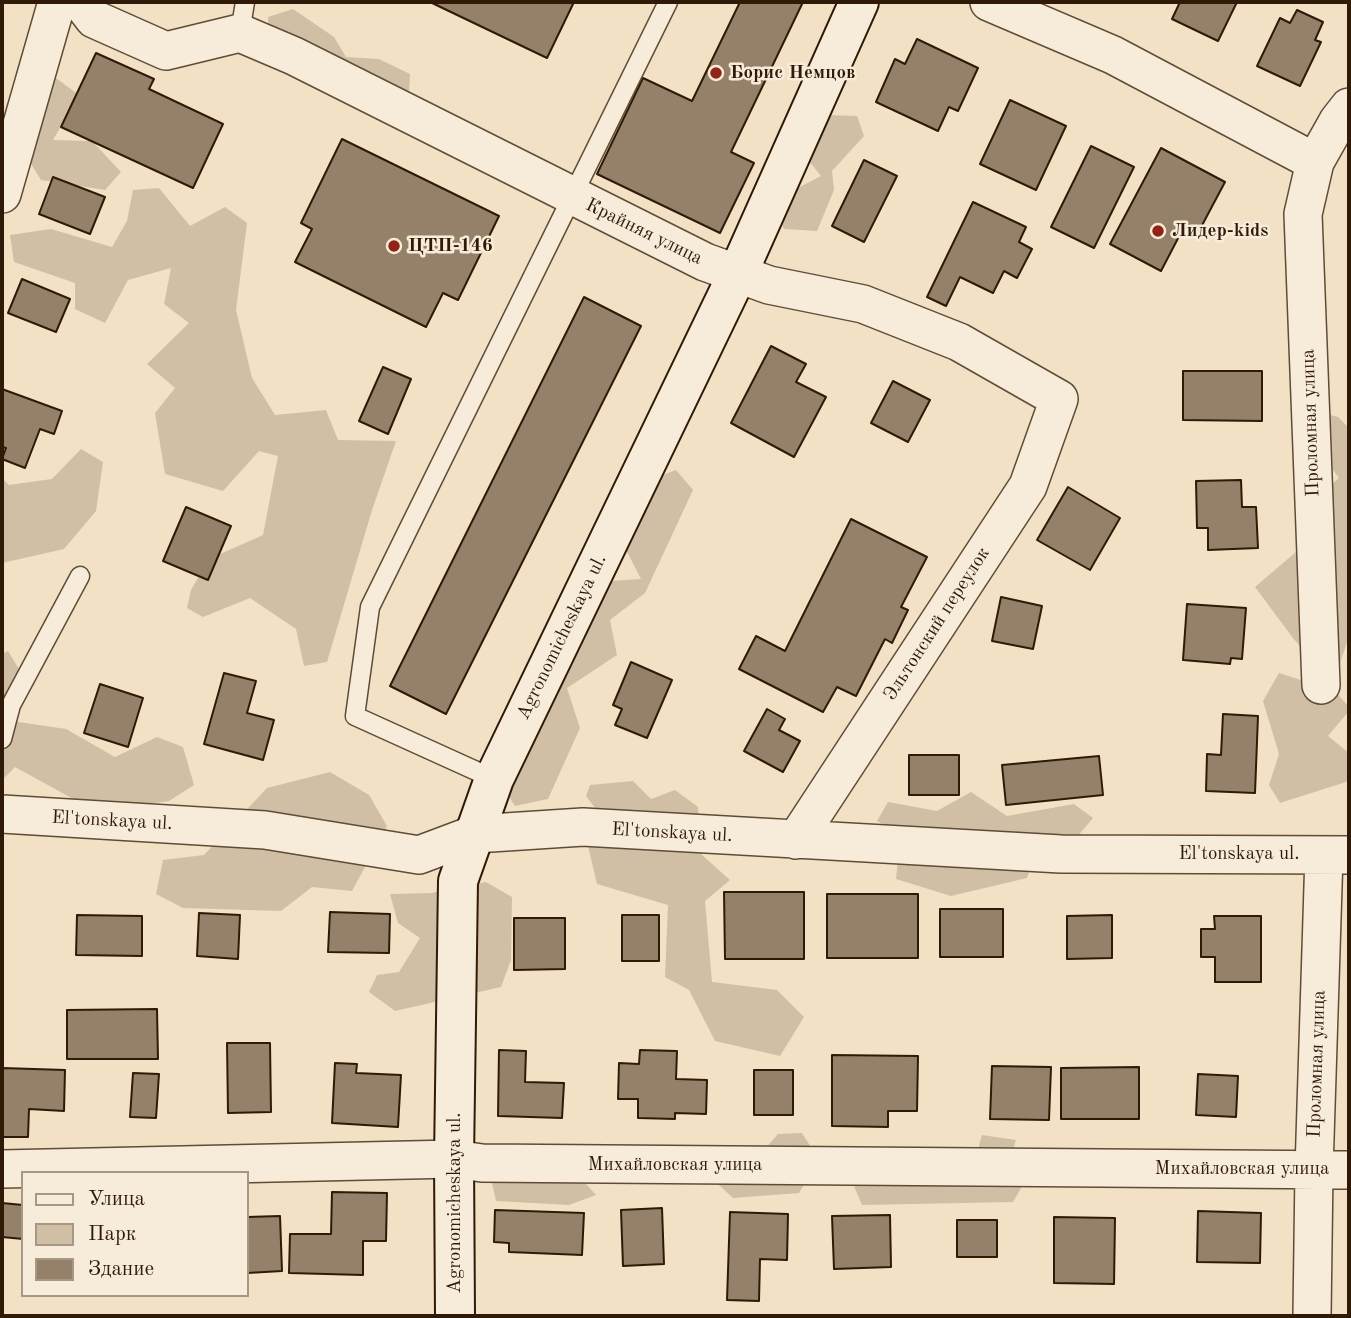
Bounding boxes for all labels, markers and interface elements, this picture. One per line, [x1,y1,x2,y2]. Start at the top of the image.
place label: Борис Немцов [730,62,855,84]
marker: Борис Немцов [708,65,724,81]
street label: Крайняя улица [582,194,706,270]
place label: Лидер-kids [1172,220,1268,242]
marker: Лидер-kids [1150,223,1166,239]
place label: ЦТП-146 [408,235,493,257]
marker: ЦТП-146 [386,238,402,254]
street label: Проломная улица [1297,349,1325,497]
street label: Эльтонский переулок [879,543,995,705]
street label: Agronomicheskaya ul. [512,551,612,723]
street label: El'tonskaya ul. [51,806,173,836]
street label: El'tonskaya ul. [611,818,733,848]
street label: El'tonskaya ul. [1178,843,1300,865]
street label: Проломная улица [1303,990,1331,1138]
street label: Agronomicheskaya ul. [444,1112,466,1294]
street label: Михайловская улица [588,1154,762,1176]
street label: Михайловская улица [1155,1158,1329,1180]
legend [21,1171,248,1297]
text: Улица [88,1189,145,1210]
text: Парк [88,1224,136,1245]
text: Здание [88,1259,154,1280]

